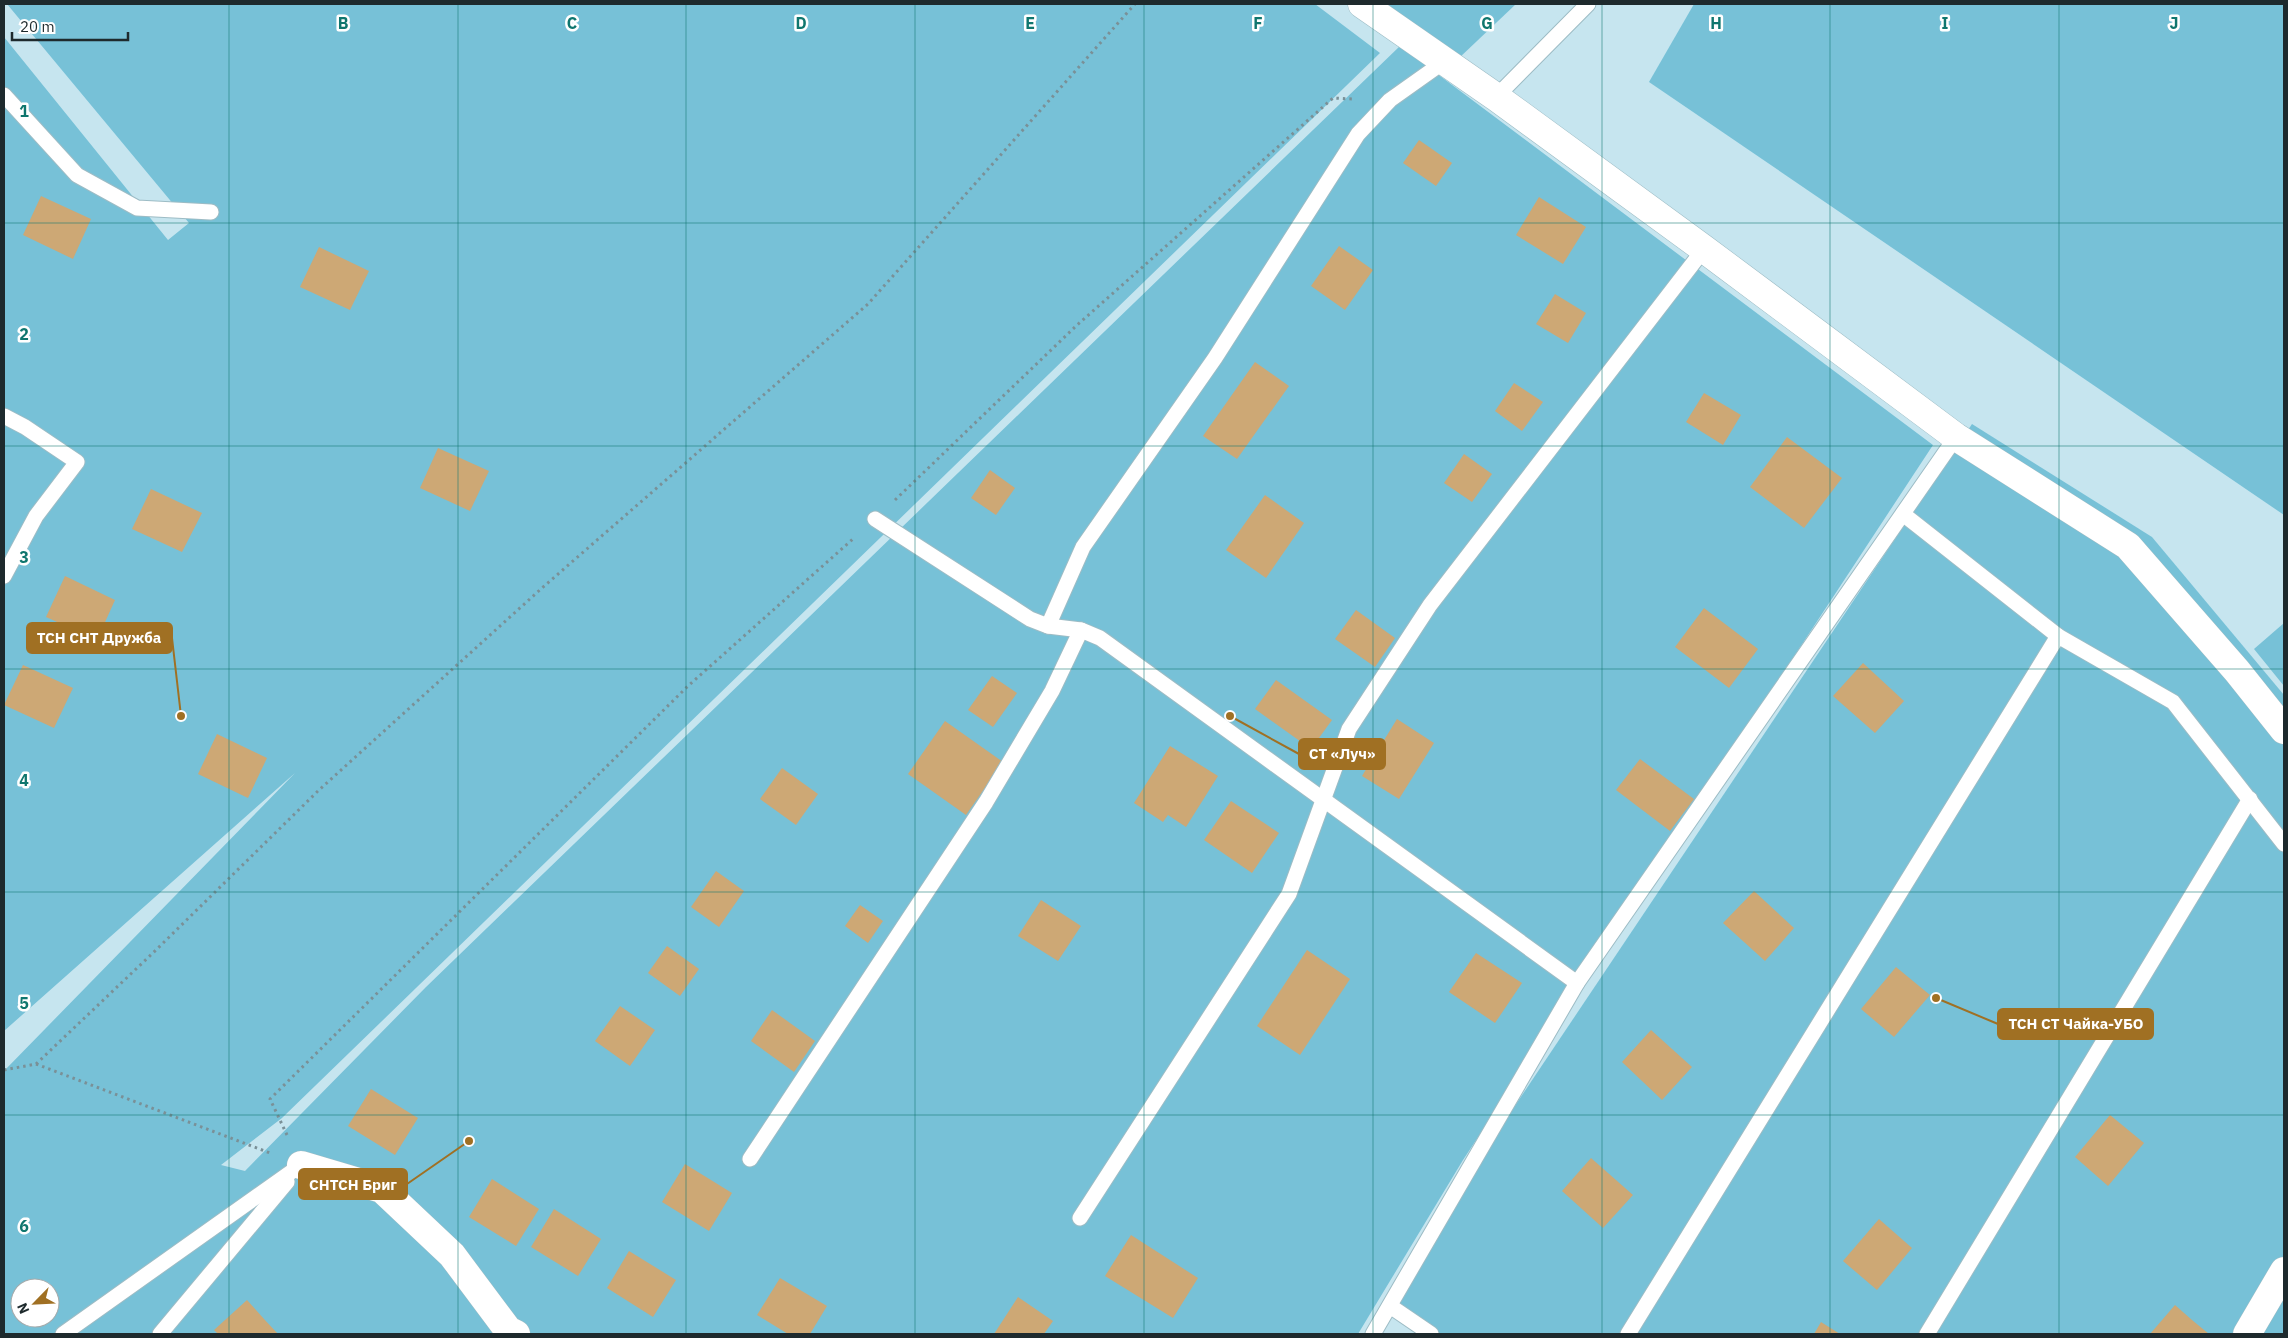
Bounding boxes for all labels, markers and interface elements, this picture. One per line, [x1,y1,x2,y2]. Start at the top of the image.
scale bar [12,10,129,42]
text: B [338,13,349,33]
text: C [567,13,577,33]
text: D [795,13,807,33]
text: E [1025,13,1035,33]
text: F [1253,13,1263,33]
text: G [1481,13,1493,33]
text: H [1710,13,1722,33]
text: I [1942,13,1949,33]
text: J [2170,13,2178,33]
text: 20 m [20,17,55,36]
text: 1 [19,101,29,121]
text: 2 [19,324,29,344]
text: 3 [19,547,29,567]
callout: ТСН СНТ Дружба [27,623,172,653]
text: ТСН СНТ Дружба [37,628,162,647]
callout: СТ «Луч» [1299,739,1385,769]
text: СТ «Луч» [1309,744,1375,763]
text: 4 [19,770,29,790]
text: 5 [19,993,29,1013]
callout: ТСН СТ Чайка-УБО [1998,1009,2153,1039]
text: ТСН СТ Чайка-УБО [2008,1014,2144,1033]
callout: СНТСН Бриг [299,1169,407,1199]
text: СНТСН Бриг [309,1175,397,1194]
text: 6 [19,1216,29,1236]
north arrow [10,1278,60,1328]
text: N [13,1300,33,1317]

